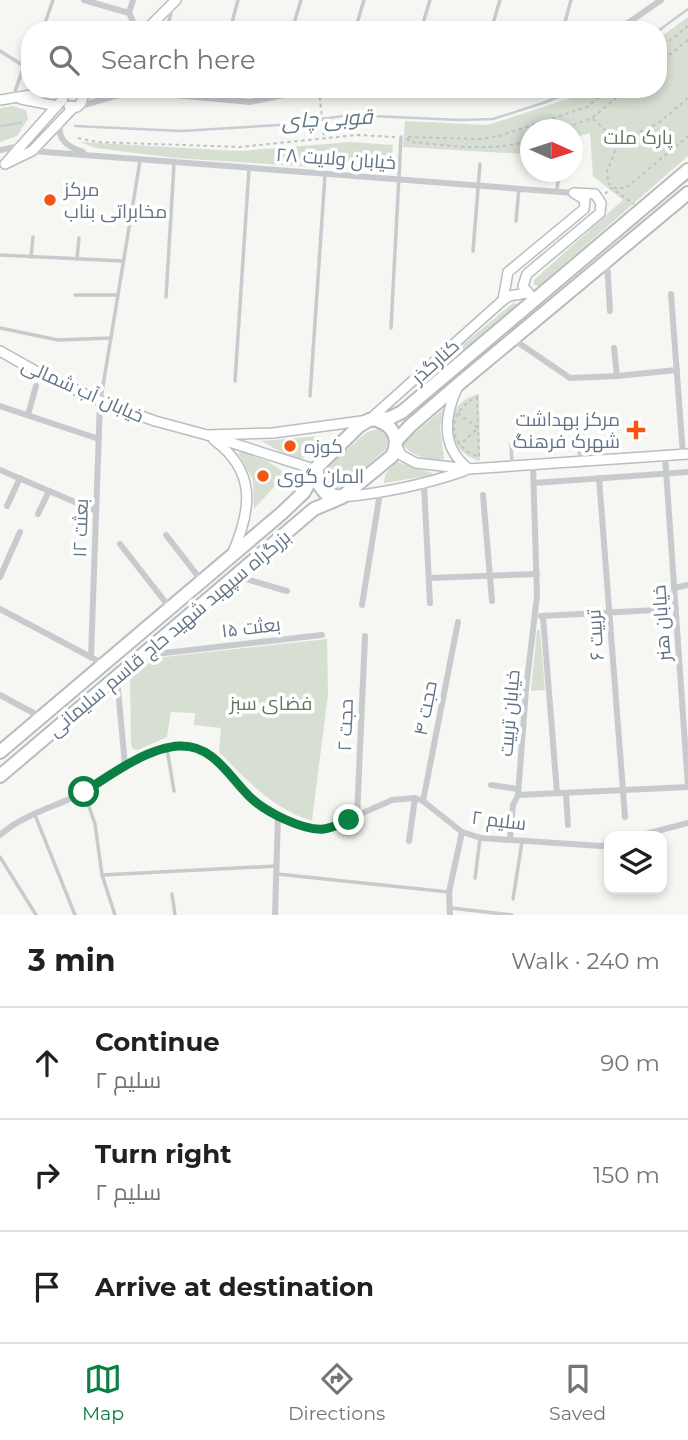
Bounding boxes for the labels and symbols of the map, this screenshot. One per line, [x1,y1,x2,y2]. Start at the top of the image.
water label: قوبی چای [281,104,375,135]
north arrow [520,119,583,182]
park label: پارک ملت [603,126,673,150]
street label: خیابان ولایت ۲۸ [275,143,397,174]
place label: مرکز مخابراتی بناب [63,178,167,223]
marker: مرکز مخابراتی بناب [42,192,58,208]
street label: کنارگذر [406,334,464,389]
street label: خیابان آب شمالی [18,353,147,428]
place label: مرکز بهداشت شهرک فرهنگ [513,408,620,453]
marker: مرکز بهداشت شهرک فرهنگ [626,420,646,440]
place label: کوزه [304,435,343,458]
marker: کوزه [282,438,298,454]
place label: المان گوی [277,465,364,488]
marker: المان گوی [255,468,271,484]
street label: بعثت ۱۲ [68,498,93,558]
street label: بزرگراه سپهبد شهید حاج قاسم سلیمانی [44,525,296,743]
street label: خیابان هنر [647,584,676,663]
street label: تربیت ۶ [582,609,609,661]
street label: بعثت ۱۵ [220,612,282,643]
street label: خیابان تربیت [494,669,525,757]
street label: حجت ۴ [409,679,442,737]
park label: فضای سبز [229,692,312,715]
street label: حجت ۲ [333,698,358,752]
route start [68,776,99,807]
route end [333,804,364,835]
street label: سلیم ۲ [470,806,527,837]

